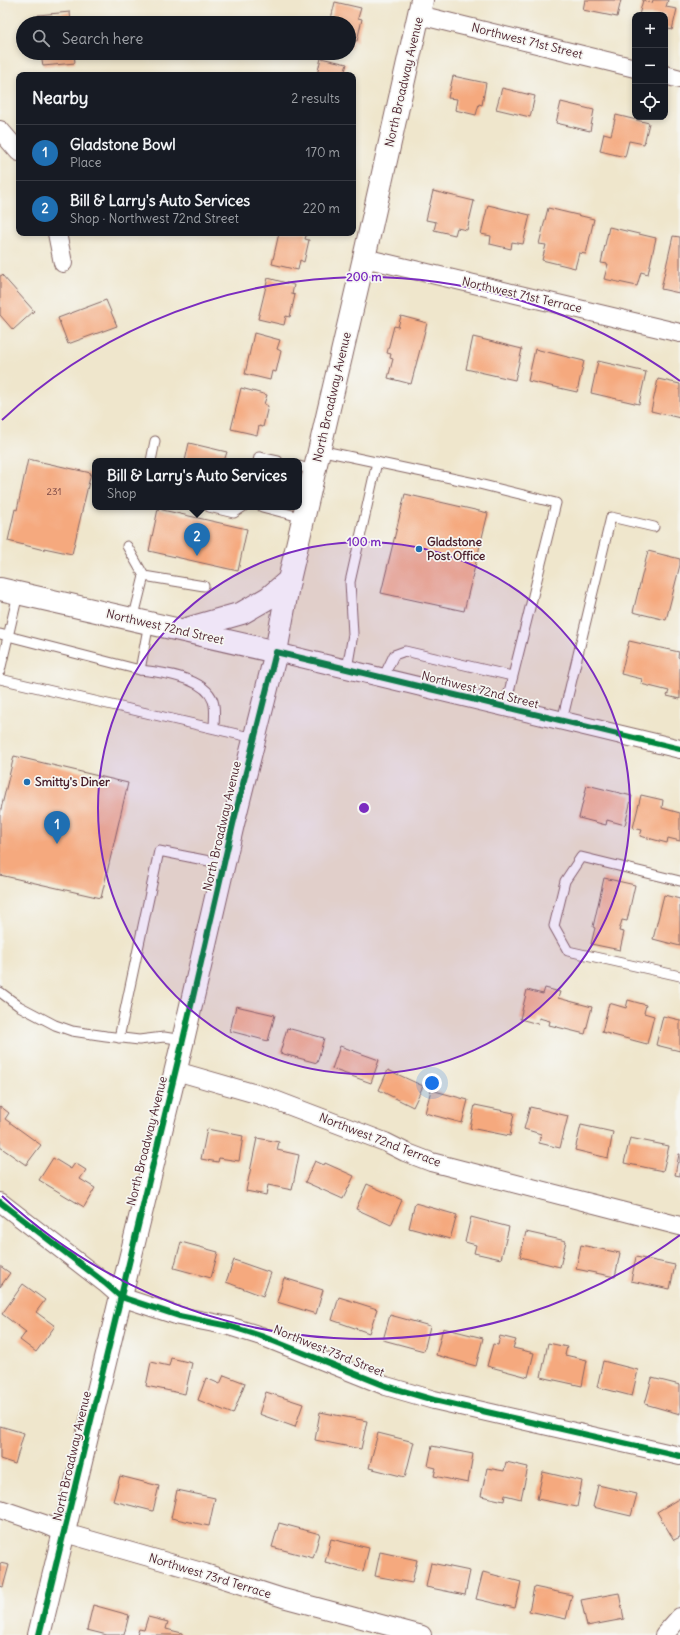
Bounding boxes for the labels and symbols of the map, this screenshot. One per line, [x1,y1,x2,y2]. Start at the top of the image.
street label: North Broadway Avenue [381,15,426,148]
street label: Northwest 71st Street [470,19,584,62]
text: 200 m [346,269,382,284]
street label: Northwest 71st Terrace [461,273,584,316]
street label: North Broadway Avenue [309,330,354,463]
house number: 231 [46,485,62,498]
pin: 2 [184,523,210,556]
text: 100 m [347,534,381,549]
place label: Gladstone Post Office [427,534,486,563]
marker: Gladstone Post Office [414,544,424,554]
street label: Northwest 72nd Street [105,606,225,647]
street label: Northwest 72nd Street [420,668,540,711]
street label: North Broadway Avenue [199,759,244,892]
place label: Smitty's Diner [35,774,110,790]
marker: Smitty's Diner [22,777,32,787]
centre of rings [357,801,371,815]
pin: 1 [44,811,70,844]
your location [422,1073,442,1093]
street label: North Broadway Avenue [123,1075,170,1207]
street label: Northwest 72nd Terrace [317,1109,443,1170]
street label: Northwest 73rd Street [272,1321,387,1380]
street label: North Broadway Avenue [49,1389,94,1522]
street label: Northwest 73rd Terrace [147,1550,273,1601]

